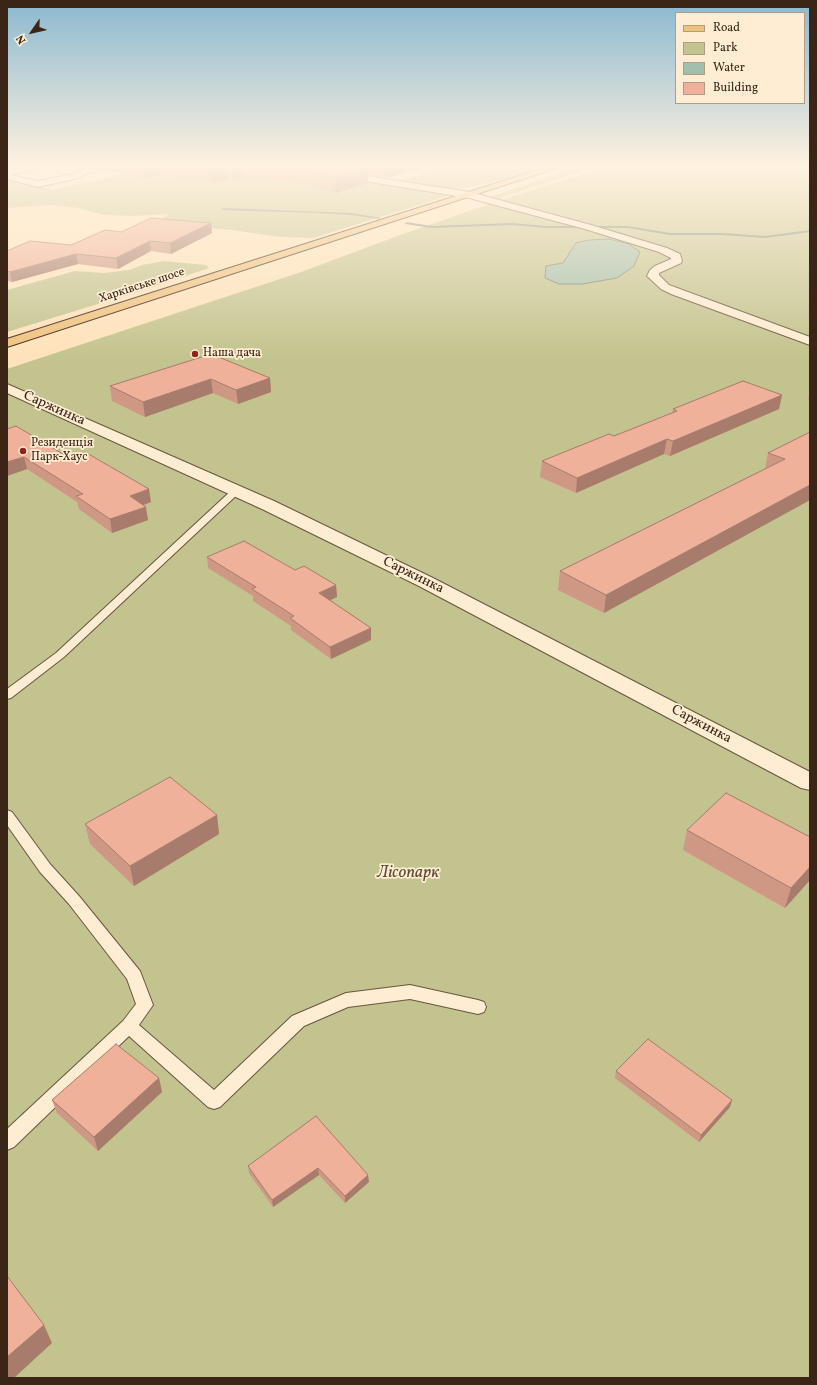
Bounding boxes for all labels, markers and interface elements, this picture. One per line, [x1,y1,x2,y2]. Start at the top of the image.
north arrow [12,12,52,52]
legend [675,12,805,104]
text: Road [713,20,740,36]
text: N [13,31,30,47]
text: Park [713,40,738,56]
text: Water [713,60,745,76]
text: Building [713,80,758,96]
street label: Харківське шосе [97,265,187,307]
place label: Наша дача [203,347,261,361]
marker: Наша дача [190,349,200,359]
street label: Саржинка [20,388,88,430]
place label: Резиденція Парк-Хаус [31,437,93,465]
marker: Резиденція Парк-Хаус [18,446,28,456]
street label: Саржинка [380,554,446,598]
street label: Саржинка [668,702,734,748]
park label: Лісопарк [377,864,439,884]

